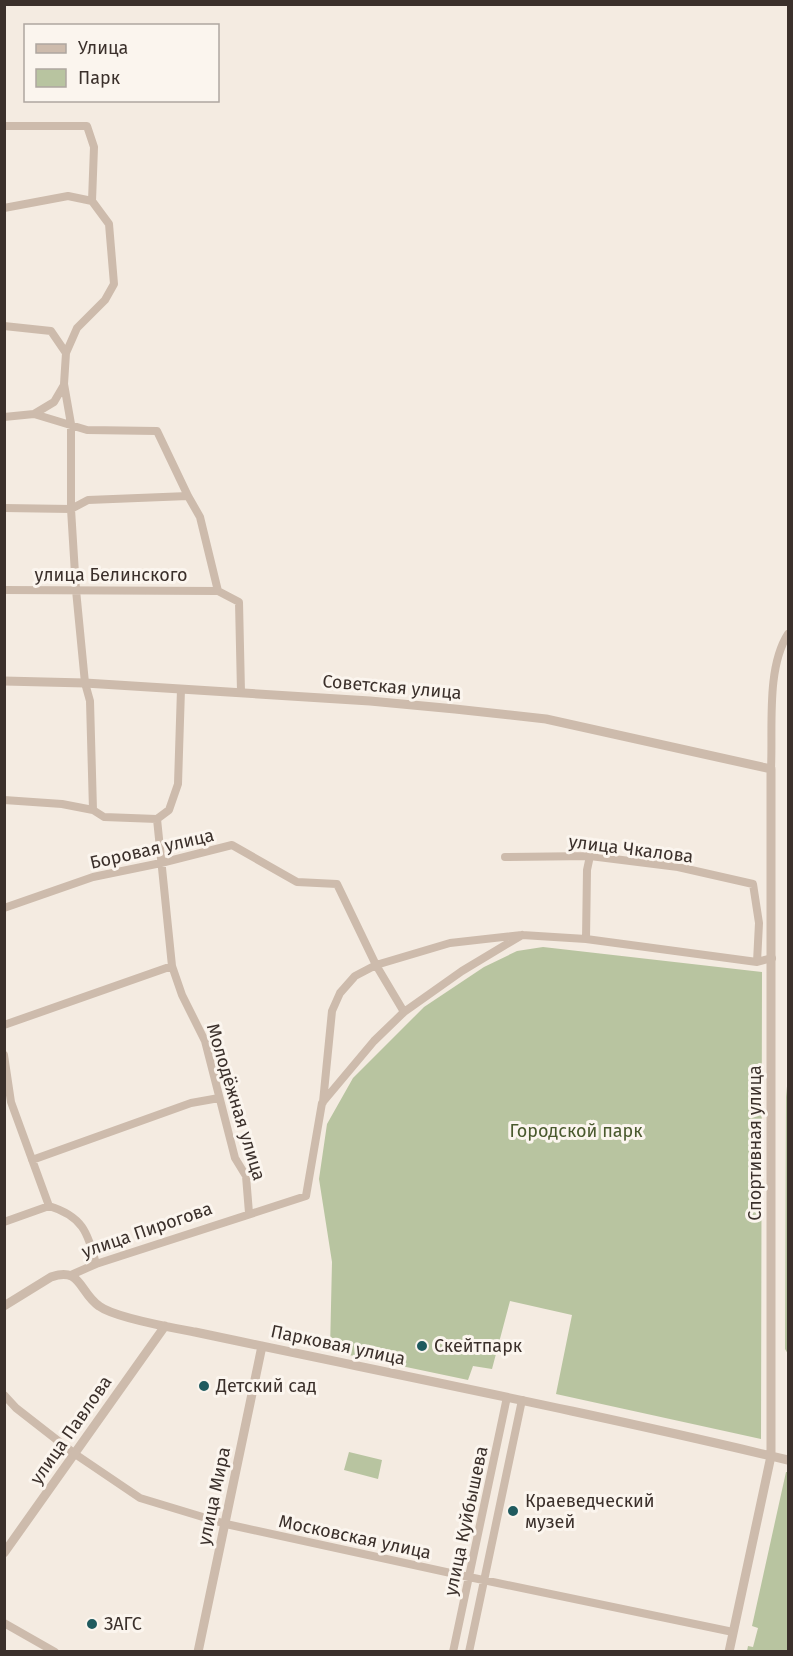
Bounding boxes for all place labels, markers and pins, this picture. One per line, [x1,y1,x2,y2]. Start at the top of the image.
place label: Скейтпарк [434,1335,523,1357]
marker: Скейтпарк [415,1339,429,1353]
place label: Детский сад [215,1375,317,1397]
marker: Детский сад [197,1379,211,1393]
place label: Краеведческий музей [525,1490,655,1533]
marker: Краеведческий музей [506,1504,520,1518]
place label: ЗАГС [104,1613,142,1635]
marker: ЗАГС [85,1617,99,1631]

